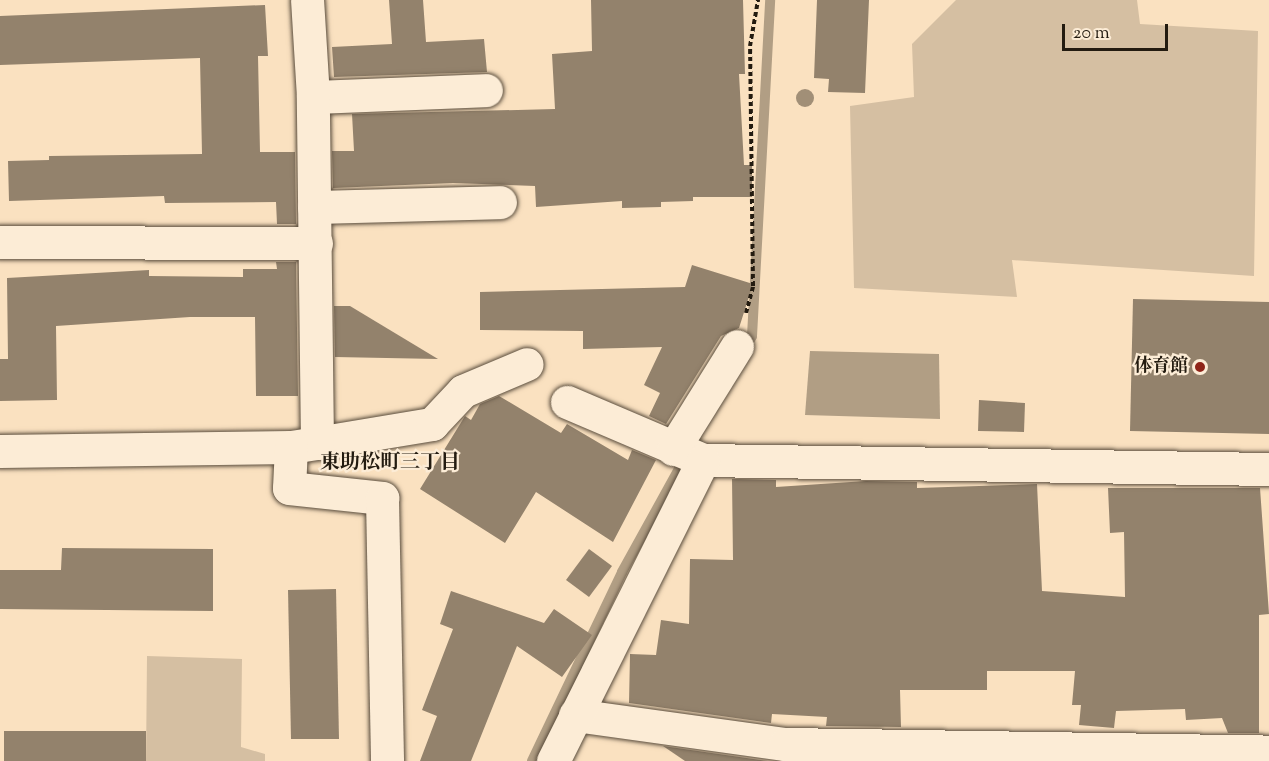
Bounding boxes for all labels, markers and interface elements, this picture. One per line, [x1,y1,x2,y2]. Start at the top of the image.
scale bar [1065,12,1172,50]
text: 20 m [1073,21,1110,47]
place label: 体育館 [1134,356,1188,378]
marker: 体育館 [1193,360,1207,374]
district label: 東助松町三丁目 [320,451,460,475]

